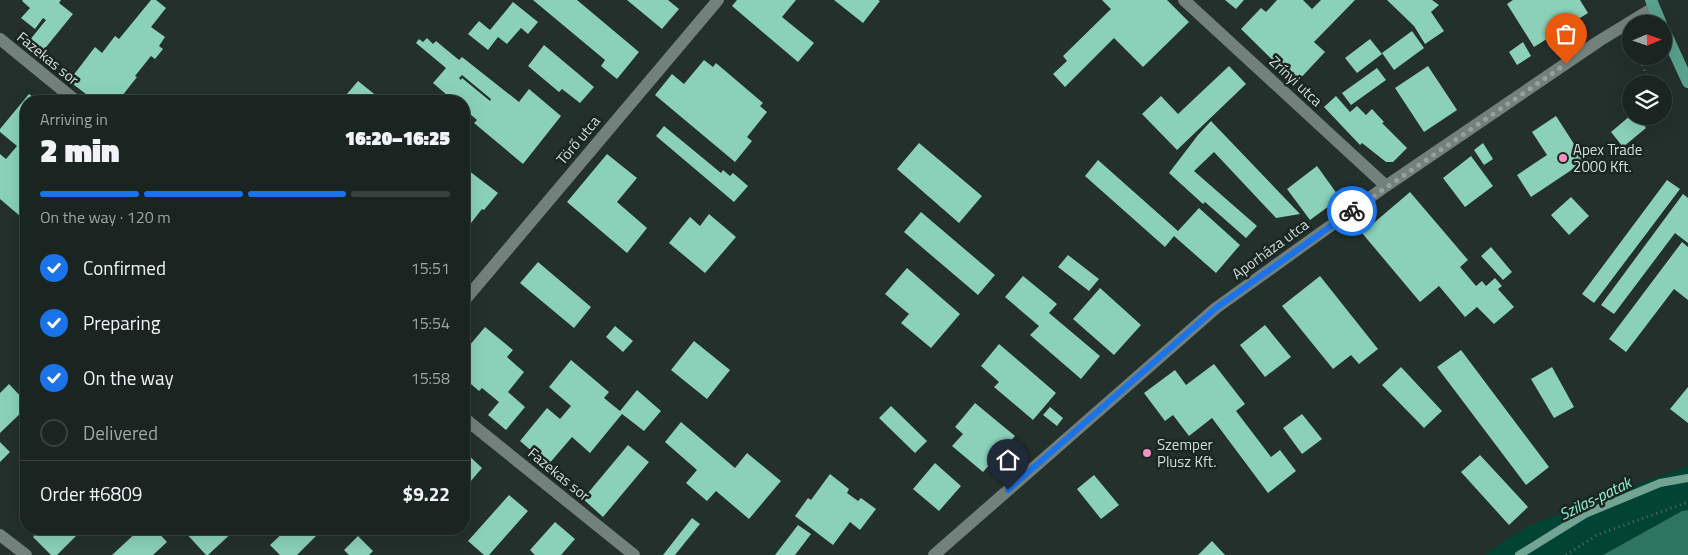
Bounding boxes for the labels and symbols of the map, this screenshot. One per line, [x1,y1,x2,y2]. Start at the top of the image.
pin [1545,13,1587,64]
north arrow [1622,15,1672,65]
street label: Fazekas sor [12,26,84,90]
street label: Zrínyi utca [1264,50,1328,112]
street label: Törő utca [551,110,606,170]
place label: Apex Trade 2000 Kft. [1573,138,1642,178]
marker: Apex Trade 2000 Kft. [1557,152,1569,164]
courier [1327,186,1377,236]
street label: Aporháza utca [1227,213,1314,285]
place label: Szemper Plusz Kft. [1157,433,1216,473]
pin [987,439,1029,490]
street label: Fazekas sor [523,442,595,506]
marker: Szemper Plusz Kft. [1141,447,1153,459]
water label: Szilas-patak [1555,469,1637,526]

